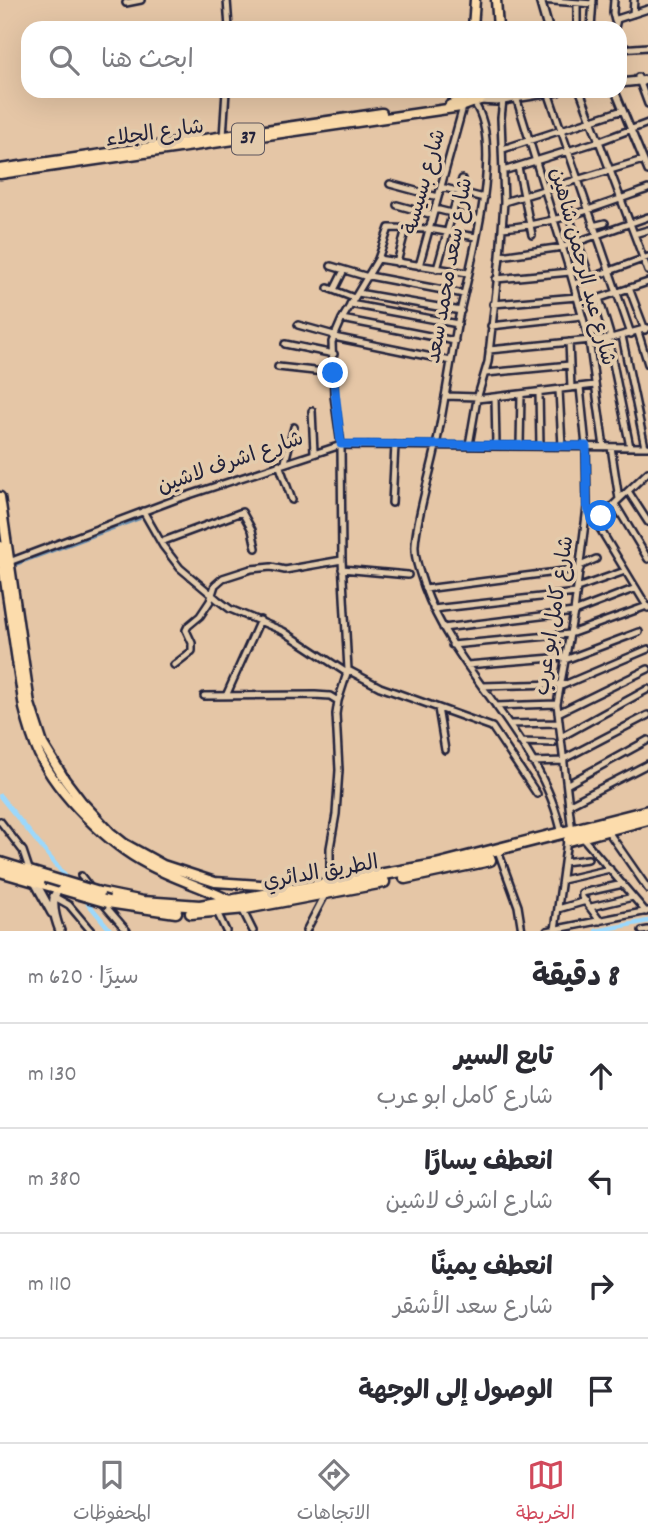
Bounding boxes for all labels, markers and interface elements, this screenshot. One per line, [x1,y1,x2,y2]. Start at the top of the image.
search box [21,21,627,98]
icon: search [45,41,83,79]
text: ابحث هنا [101,43,194,80]
street label: شارع الجلاء [104,113,206,157]
road number: 37 [232,124,264,154]
street label: شارع بسيسة [397,126,455,238]
street label: شارع عبد الرحمن شاهين [540,165,622,369]
street label: شارع سعد محمد سعد [420,176,482,366]
route end [317,357,348,388]
street label: شارع اشرف لاشين [154,425,308,503]
route start [585,500,616,531]
street label: شارع كامل ابو عرب [529,534,583,698]
street label: الطريق الدائري [261,849,381,899]
text: 8 دقيقة [532,958,620,1001]
text: سيرًا · 620 m [28,962,139,995]
text: تابع السير [454,1040,553,1077]
icon: ahead [582,1057,620,1095]
text: 130 m [28,1059,77,1092]
text: شارع كامل ابو عرب [376,1082,553,1115]
text: انعطف يسارًا [424,1145,553,1182]
icon: left [582,1162,620,1200]
text: 380 m [28,1164,81,1197]
text: شارع اشرف لاشين [386,1187,553,1220]
text: انعطف يمينًا [431,1250,553,1287]
icon: right [582,1267,620,1305]
text: 110 m [28,1269,72,1302]
text: شارع سعد الأشقر [393,1292,553,1325]
icon: arrive [582,1372,620,1410]
text: الوصول إلى الوجهة [358,1374,553,1411]
tab: المحفوظات [73,1456,151,1529]
tab: الاتجاهات [297,1456,370,1529]
tab: الخريطة [516,1456,575,1529]

